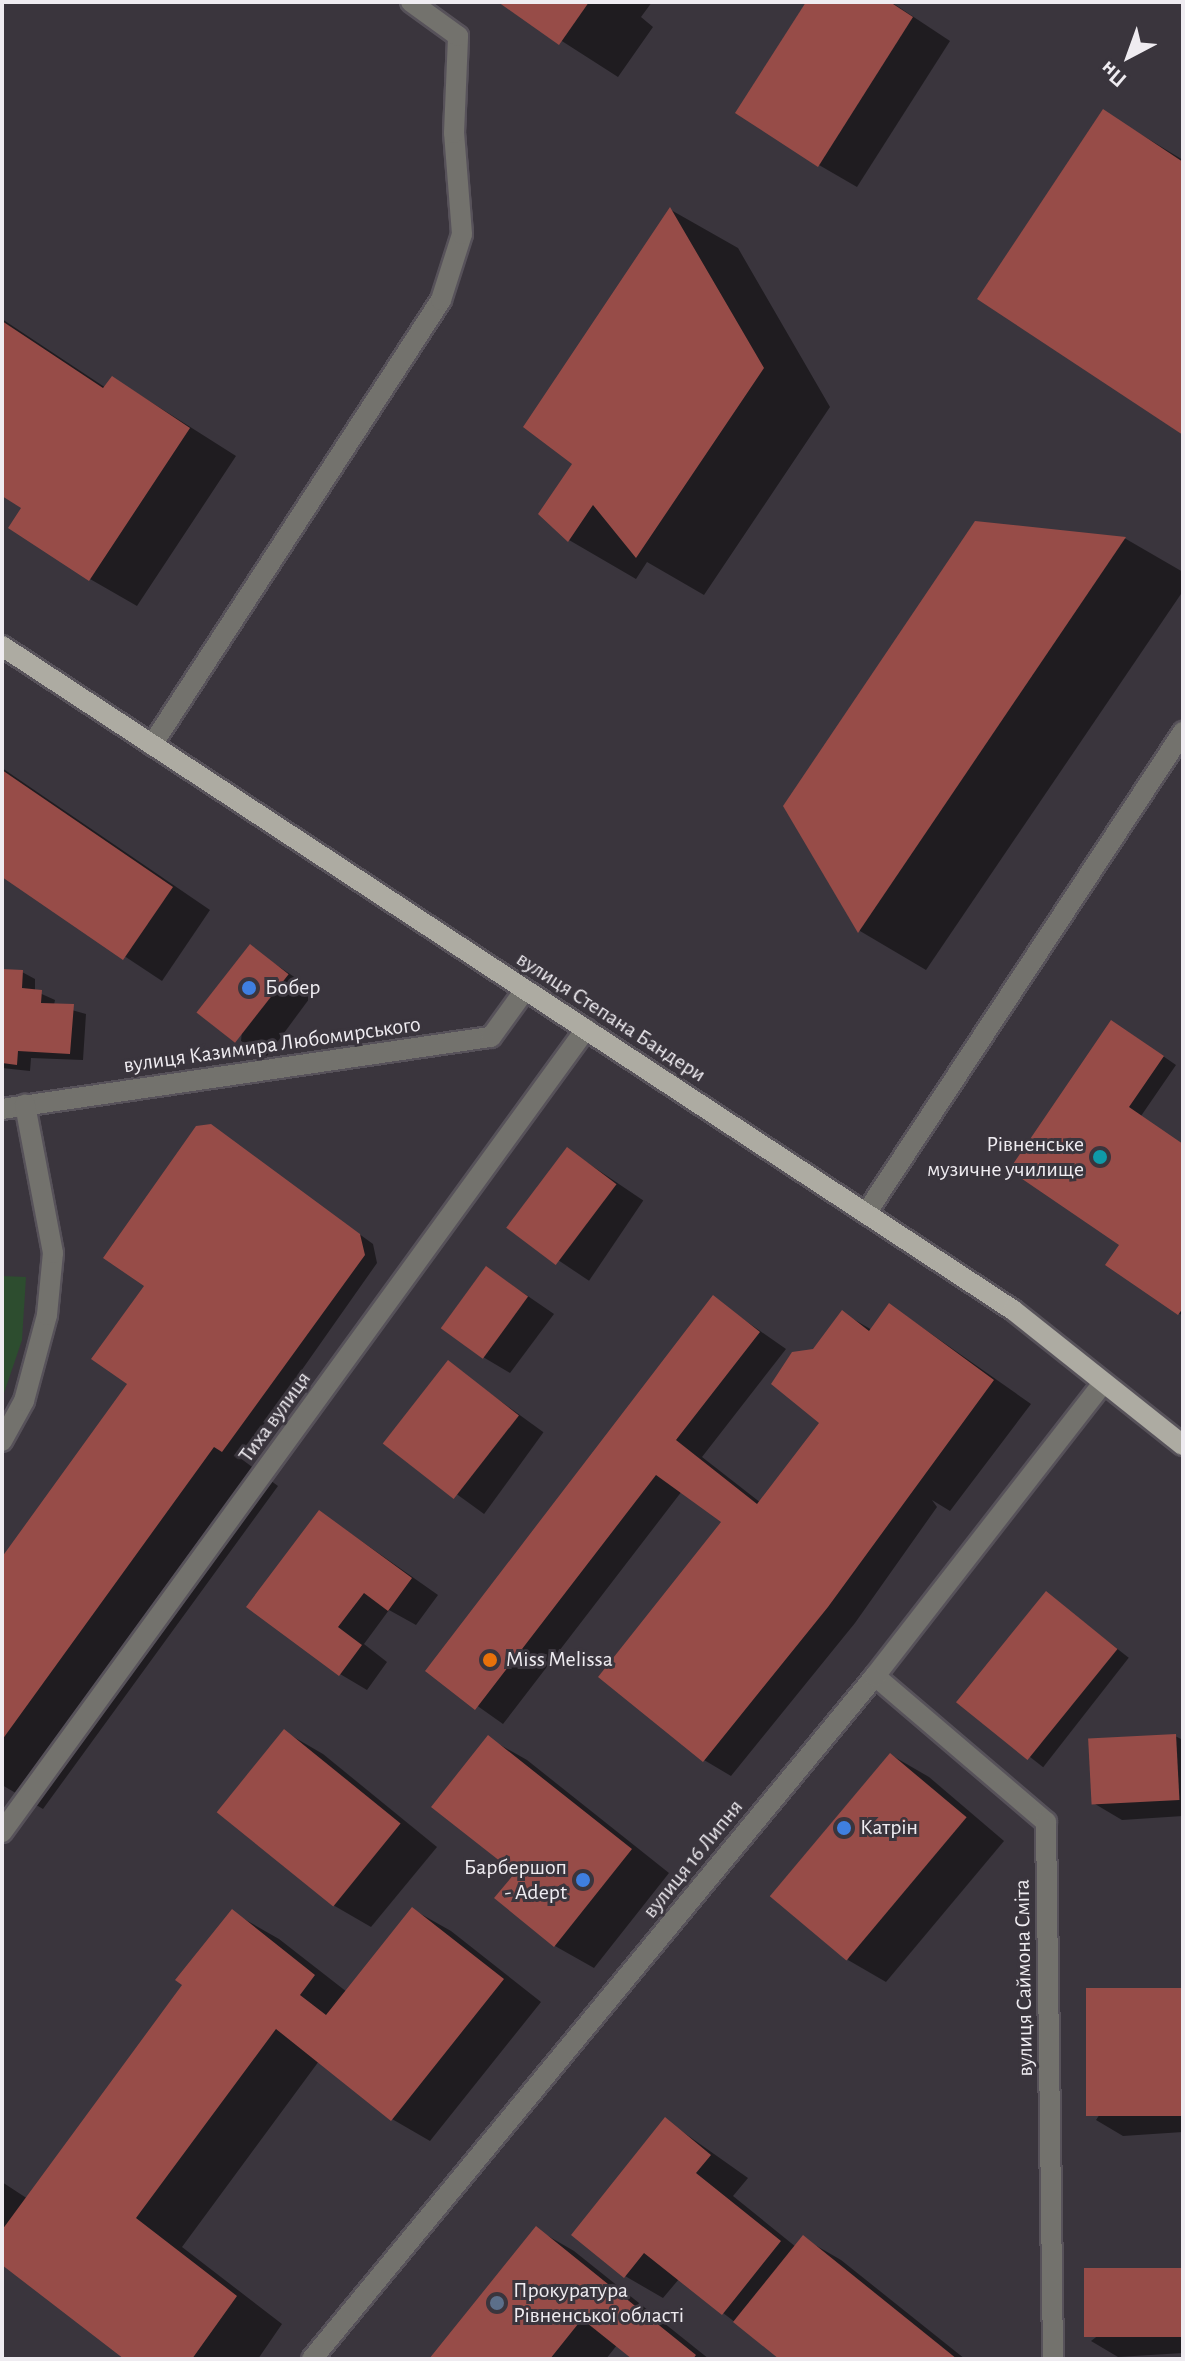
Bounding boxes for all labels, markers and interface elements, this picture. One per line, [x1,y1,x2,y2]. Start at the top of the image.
north arrow [1089,16,1169,96]
text: Пн [1096,57,1131,91]
street label: вулиця Степана Бандери [511,946,711,1088]
place label: Бобер [265,975,321,1001]
marker: Бобер [240,979,258,997]
street label: вулиця Казимира Любомирського [122,1011,422,1079]
place label: Рівненське музичне училище [927,1131,1084,1182]
marker: Рівненське музичне училище [1091,1148,1109,1166]
street label: Тиха вулиця [233,1366,317,1468]
place label: Miss Melissa [506,1647,613,1673]
marker: Miss Melissa [481,1651,499,1669]
street label: вулиця 16 Липня [637,1794,749,1924]
place label: Катрін [860,1815,918,1841]
marker: Катрін [835,1819,853,1837]
place label: Барбершоп - Adept [464,1854,567,1906]
marker: Барбершоп - Adept [574,1871,592,1889]
street label: вулиця Саймона Сміта [1009,1879,1039,2077]
place label: Прокуратура Рівненської області [513,2277,684,2328]
marker: Прокуратура Рівненської області [488,2294,506,2312]

